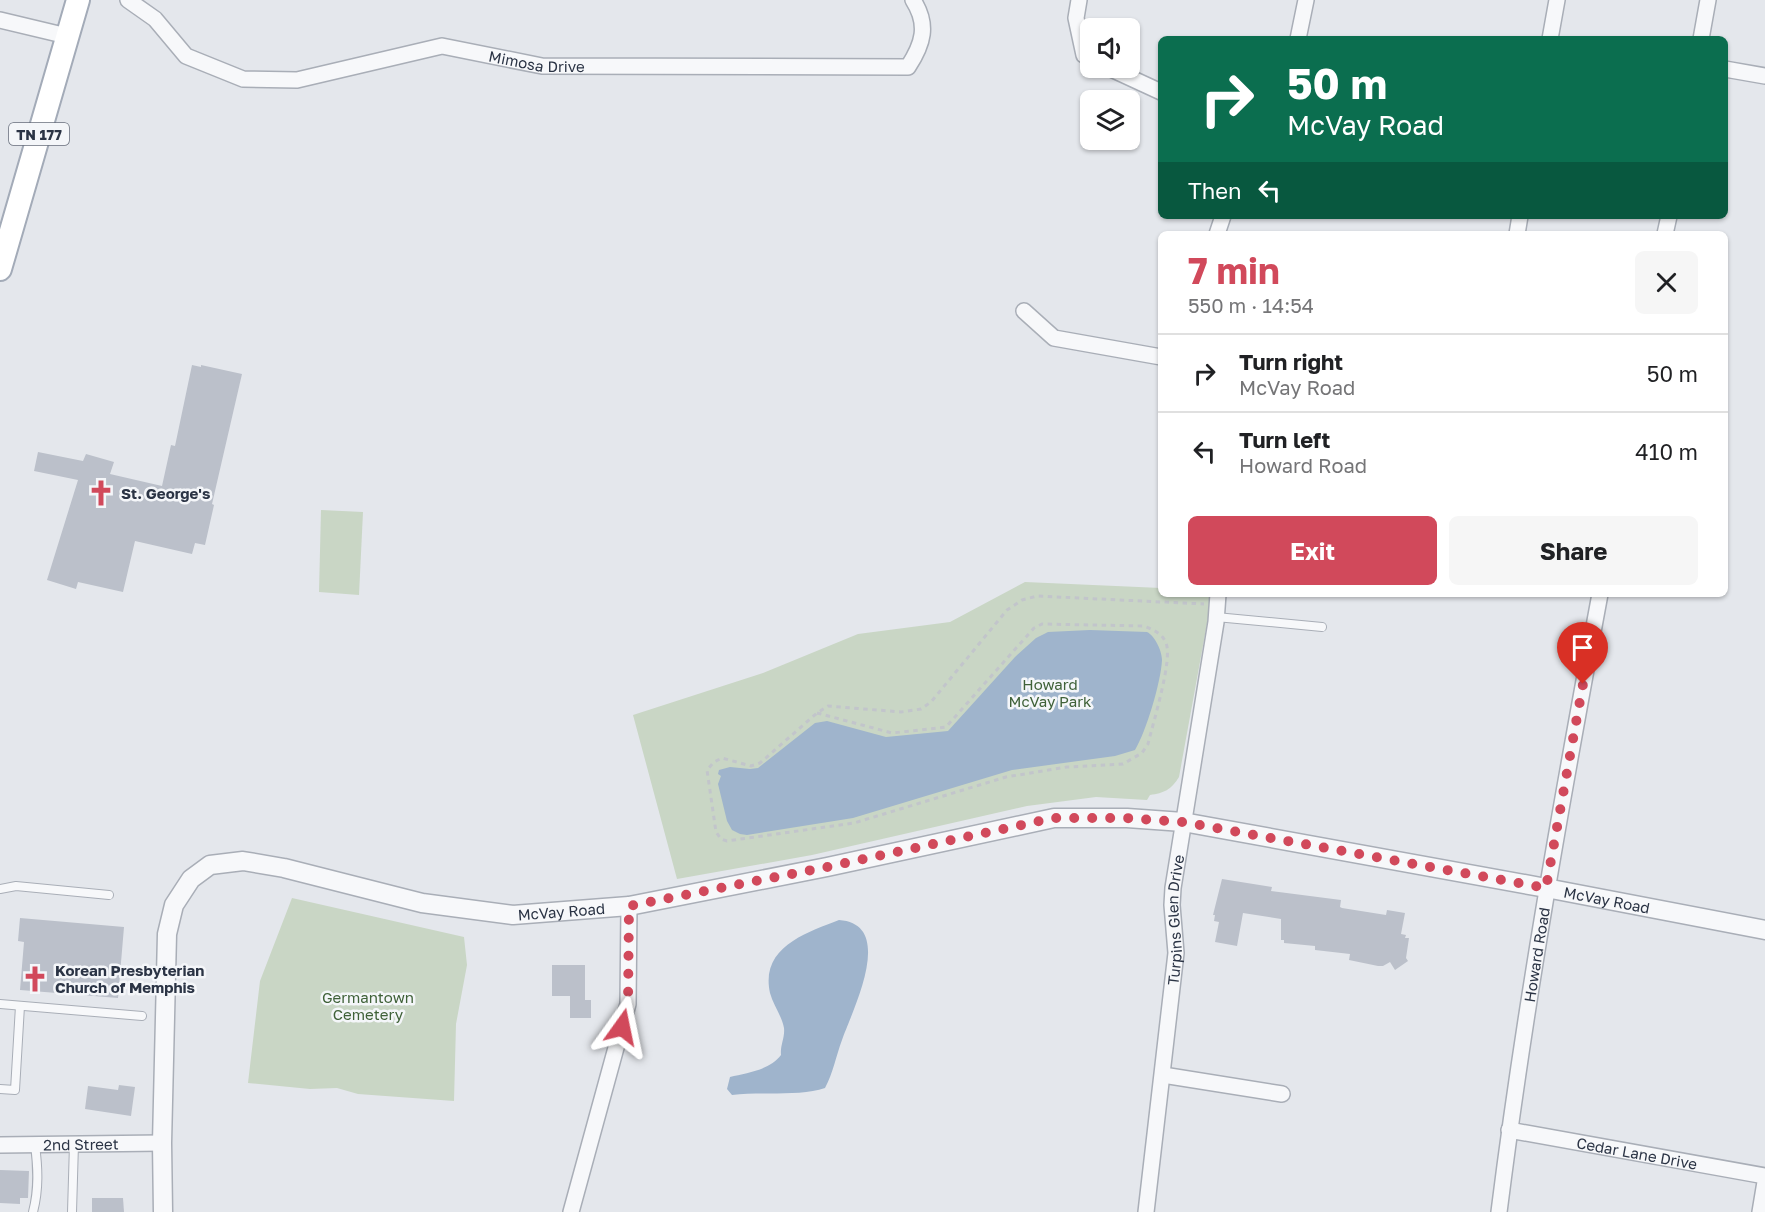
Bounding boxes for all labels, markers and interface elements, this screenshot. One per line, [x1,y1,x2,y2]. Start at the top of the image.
map controls [1080,18,1140,150]
button: sound [1080,18,1140,78]
street label: Mimosa Drive [487,47,585,75]
text: 50 m [1287,58,1387,108]
icon: right [1188,60,1266,138]
button: layers [1080,90,1140,150]
text: McVay Road [1287,109,1444,141]
road number: TN 177 [9,123,69,145]
icon: left [1253,174,1286,207]
text: Then [1188,177,1241,204]
text: 7 min [1188,249,1280,292]
button: close [1635,251,1698,314]
text: 550 m · 14:54 [1188,293,1314,317]
text: Turn right [1239,348,1343,375]
icon: right [1188,357,1221,390]
text: 50 m [1647,360,1698,387]
text: McVay Road [1239,375,1355,399]
text: Turn left [1239,426,1330,453]
icon: left [1188,435,1221,468]
text: 410 m [1635,438,1698,465]
text: Howard Road [1239,453,1367,477]
church icon: St. George's [86,478,116,508]
place label: St. George's [121,484,210,502]
button: Exit [1188,516,1437,585]
button: Share [1449,516,1698,585]
pin [1557,622,1608,684]
icon: arrive [1566,631,1599,664]
park label: Howard McVay Park [1008,675,1092,710]
street label: Turpins Glen Drive [1163,853,1187,986]
street label: McVay Road [1562,883,1651,917]
street label: McVay Road [517,899,606,924]
street label: Howard Road [1520,906,1553,1004]
place label: Korean Presbyterian Church of Memphis [55,961,204,996]
church icon: Korean Presbyterian Church of Memphis [20,964,50,994]
park label: Germantown Cemetery [322,988,414,1023]
position arrow [590,995,654,1059]
street label: Cedar Lane Drive [1575,1133,1699,1173]
street label: 2nd Street [43,1135,119,1153]

